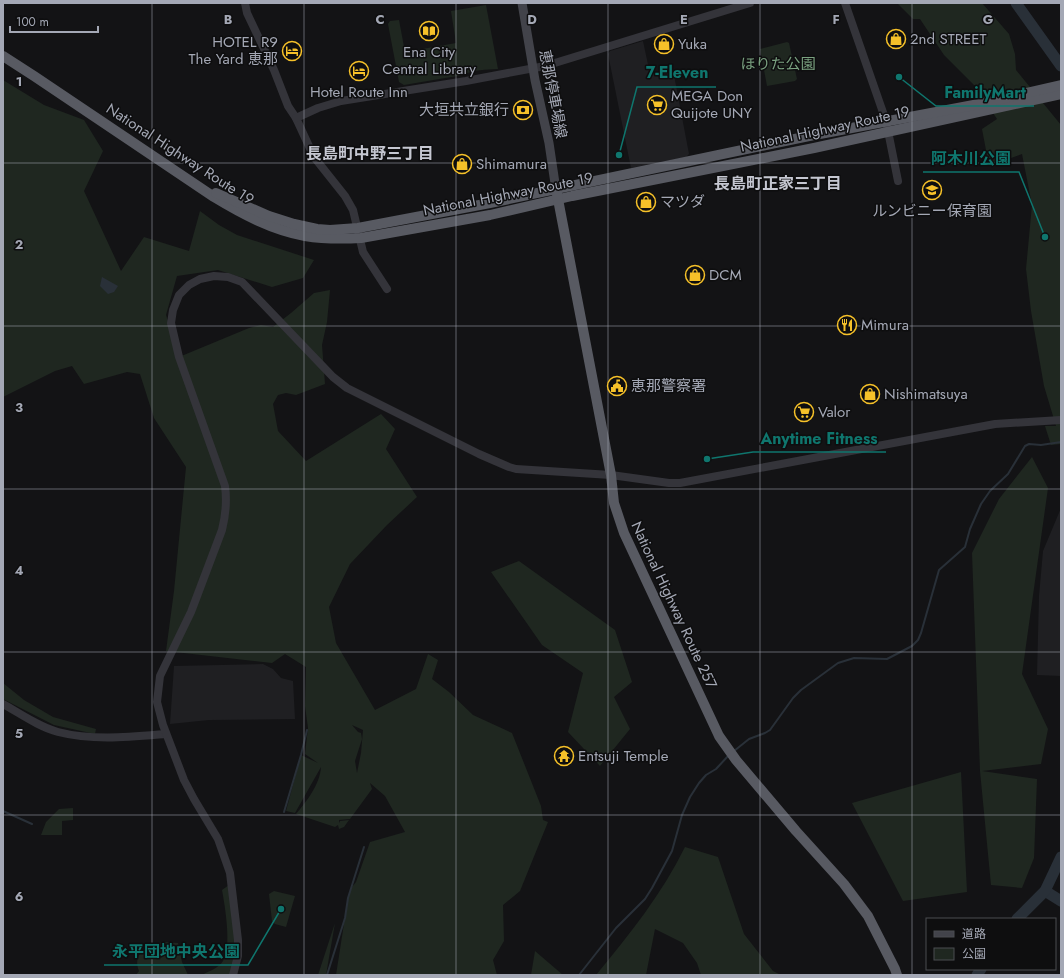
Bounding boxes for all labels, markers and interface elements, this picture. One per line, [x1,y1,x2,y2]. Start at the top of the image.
scale bar [10,8,98,34]
text: B [224,10,233,29]
text: C [375,10,385,29]
text: D [527,10,537,29]
text: E [680,10,688,29]
text: F [832,10,840,29]
text: G [983,10,994,29]
text: 100 m [16,13,49,31]
library icon: Ena City Central Library [418,20,440,42]
shop icon: 2nd STREET [885,28,907,50]
place label: 2nd STREET [910,28,987,50]
place label: HOTEL R9 The Yard 恵那 [189,31,278,70]
shop icon: Yuka [653,33,675,55]
place label: Yuka [678,33,707,55]
hotel icon: HOTEL R9 The Yard 恵那 [281,40,303,62]
place label: Ena City Central Library [382,41,476,80]
street label: 恵那停車場線 [534,48,572,140]
park label: ほりた公園 [740,53,816,75]
callout: 7-Eleven [637,59,716,87]
hotel icon: Hotel Route Inn [348,60,370,82]
text: 7-Eleven [646,61,708,84]
text: 1 [16,72,22,91]
callout: FamilyMart [936,78,1034,106]
place label: Hotel Route Inn [310,81,408,103]
text: FamilyMart [944,81,1027,104]
place label: MEGA Don Quijote UNY [671,85,752,124]
supermarket icon: MEGA Don Quijote UNY [646,94,668,116]
street label: National Highway Route 19 [102,98,258,210]
place label: 大垣共立銀行 [419,99,509,121]
bank icon: 大垣共立銀行 [512,99,534,121]
street label: National Highway Route 19 [738,100,912,158]
district label: 長島町中野三丁目 [306,142,434,165]
callout: 阿木川公園 [923,144,1019,172]
text: 阿木川公園 [931,147,1011,170]
shop icon: Shimamura [451,153,473,175]
place label: Shimamura [476,153,547,175]
street label: National Highway Route 19 [421,167,595,221]
district label: 長島町正家三丁目 [714,172,842,195]
school or university icon: ルンビニー保育園 [921,179,943,201]
shop icon: マツダ [635,191,657,213]
place label: マツダ [660,191,705,213]
place label: ルンビニー保育園 [872,200,992,222]
text: 2 [15,235,23,254]
shop icon: DCM [684,264,706,286]
place label: DCM [709,264,742,286]
restaurant icon: Mimura [836,314,858,336]
place label: Mimura [861,314,909,336]
public building icon: 恵那警察署 [606,375,628,397]
place label: 恵那警察署 [631,375,706,397]
shop icon: Nishimatsuya [859,383,881,405]
place label: Nishimatsuya [884,383,968,405]
text: 3 [15,398,23,417]
supermarket icon: Valor [793,401,815,423]
place label: Valor [818,401,851,423]
callout: Anytime Fitness [753,424,886,452]
text: Anytime Fitness [759,427,878,450]
street label: National Highway Route 257 [626,518,723,692]
text: 4 [14,561,24,580]
text: 5 [15,724,23,743]
temple icon: Entsuji Temple [553,745,575,767]
place label: Entsuji Temple [578,745,669,767]
text: 6 [15,887,24,906]
legend [926,918,1056,970]
text: 道路 [962,925,986,943]
callout: 永平団地中央公園 [104,937,248,965]
text: 永平団地中央公園 [112,940,240,963]
text: 公園 [962,945,986,963]

